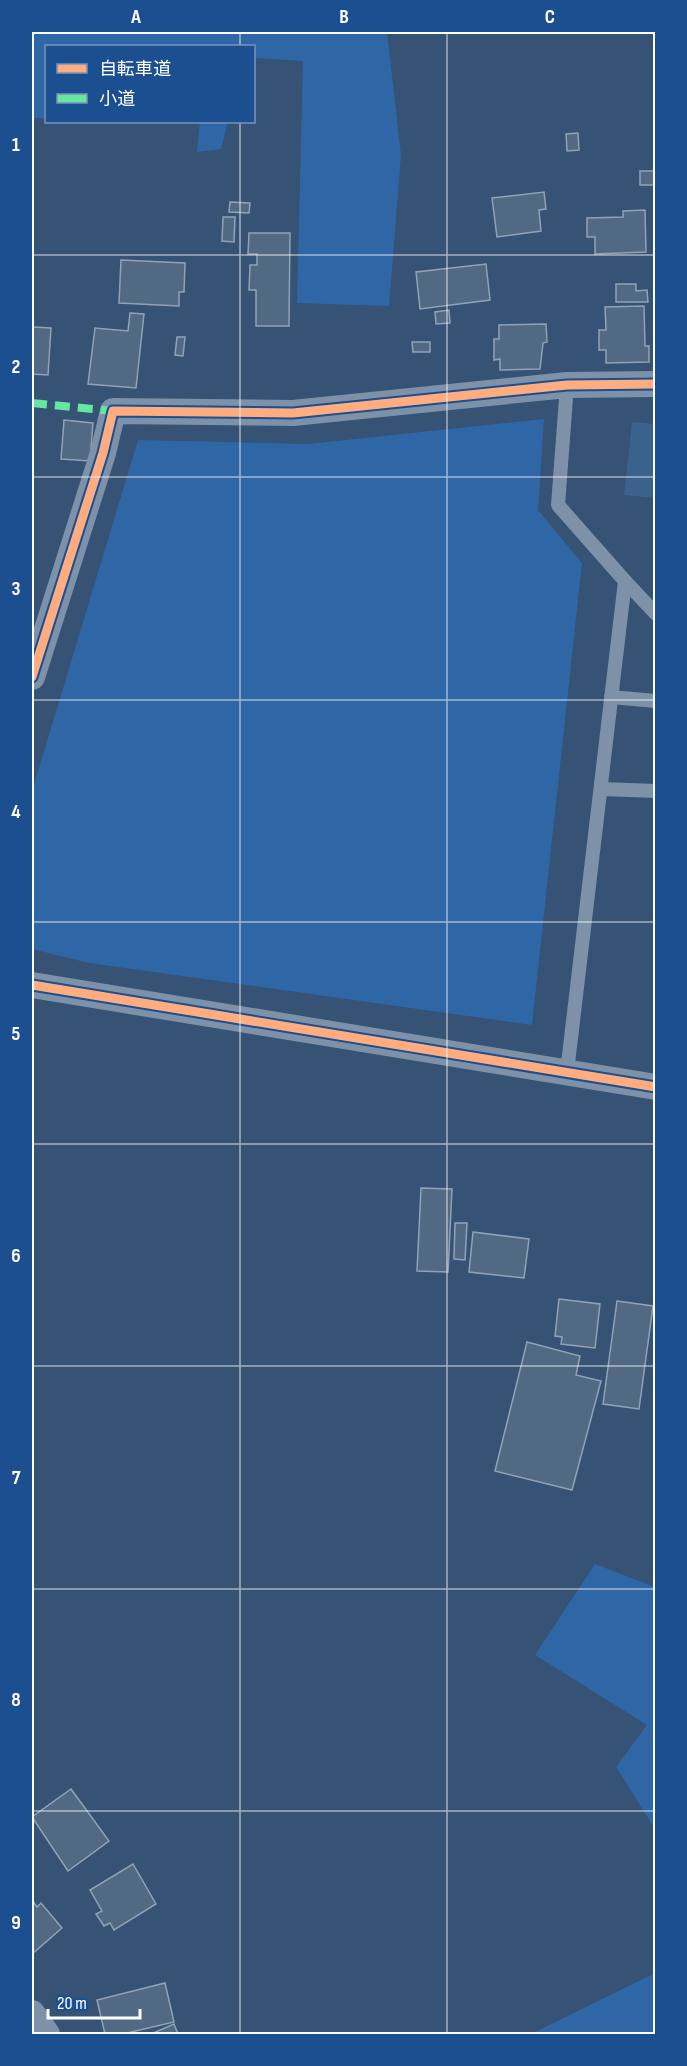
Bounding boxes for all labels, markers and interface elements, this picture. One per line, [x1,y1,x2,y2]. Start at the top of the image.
text: A [130,5,141,29]
text: B [339,5,349,29]
text: C [545,5,555,29]
legend [45,45,255,123]
text: 自転車道 [99,59,171,80]
text: 小道 [99,89,135,110]
text: 1 [12,133,20,157]
text: 2 [12,355,20,379]
text: 3 [12,577,21,601]
text: 4 [11,800,21,824]
text: 5 [12,1022,21,1046]
text: 6 [11,1244,21,1268]
text: 7 [12,1466,21,1490]
text: 8 [11,1688,21,1712]
text: 9 [11,1911,21,1935]
scale bar [48,1982,140,2020]
text: 20 m [57,1993,87,2014]

